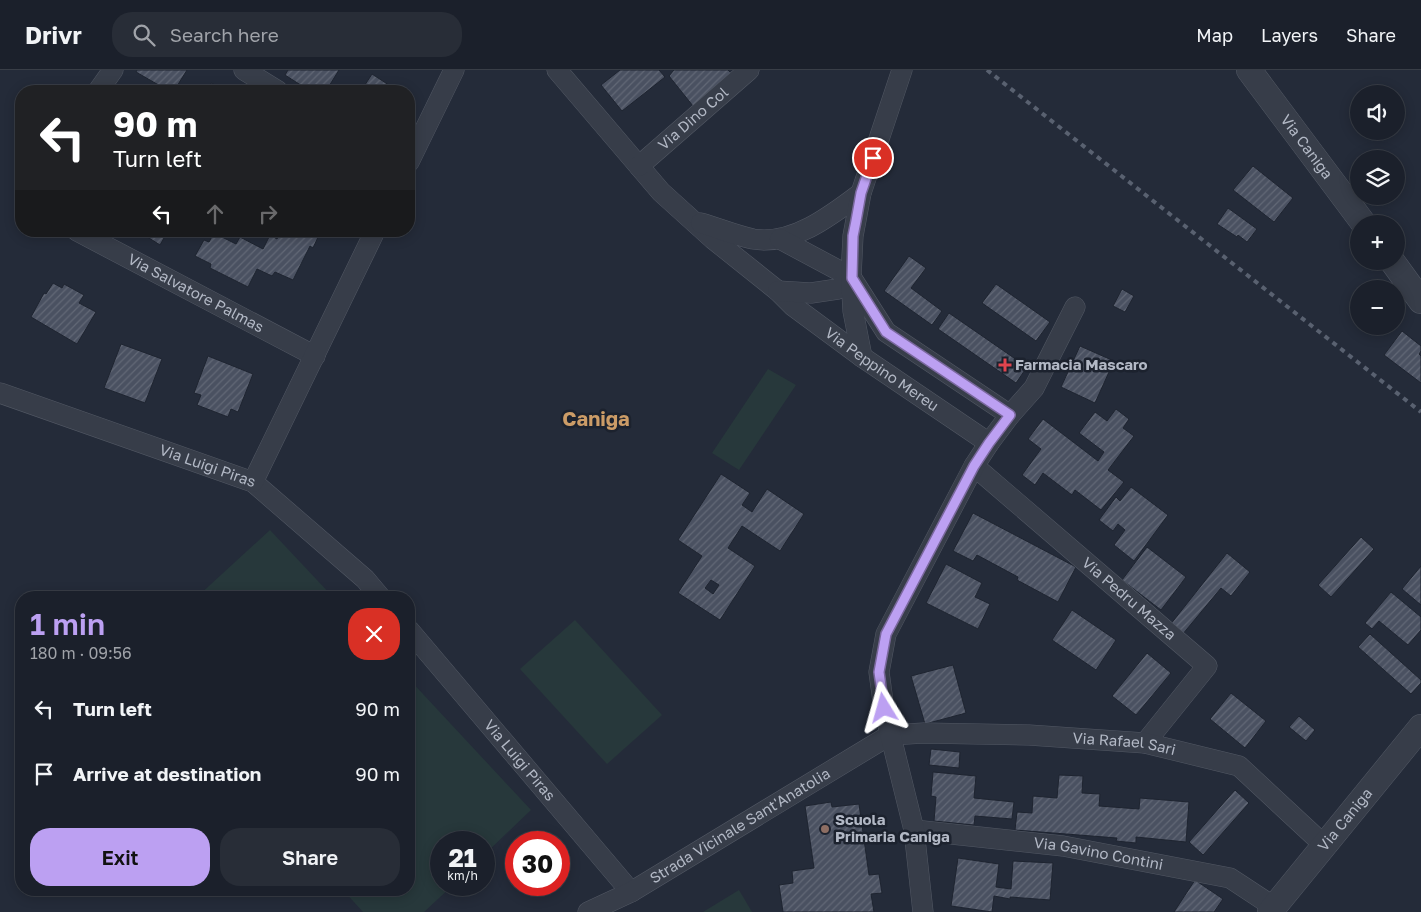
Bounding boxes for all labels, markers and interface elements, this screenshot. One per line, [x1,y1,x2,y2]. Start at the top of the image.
search box [112,12,462,57]
text: Drivr [25,20,82,49]
icon: search [130,21,158,49]
text: Search here [170,23,279,46]
text: Map [1196,24,1233,46]
text: Layers [1261,24,1318,46]
text: Share [1346,24,1396,46]
street label: Via Dino Col [654,82,731,153]
map controls [1350,85,1405,335]
button: sound [1350,85,1405,140]
text: 90 m [113,103,197,145]
icon: left [30,105,95,170]
street label: Via Caniga [1277,110,1337,182]
pin [852,137,894,179]
icon: arrive [859,144,887,172]
text: Turn left [113,145,202,172]
button: layers [1350,150,1405,205]
icon: left [148,200,176,228]
icon: ahead [201,200,229,228]
icon: right [254,200,282,228]
button: + [1350,215,1405,270]
street label: Via Salvatore Palmas [125,249,267,336]
button: − [1350,280,1405,335]
street label: Via Peppino Mereu [822,323,943,414]
place label: Farmacia Mascaro [1015,355,1148,373]
marker: Farmacia Mascaro [999,359,1011,371]
district label: Caniga [562,406,630,430]
street label: Via Luigi Piras [157,440,258,490]
street label: Via Pedru Mazza [1079,553,1180,643]
text: 1 min [30,606,105,642]
button: close [348,608,400,660]
text: 180 m · 09:56 [30,643,132,663]
position arrow [857,681,909,733]
icon: left [30,695,58,723]
text: Turn left [73,697,152,720]
text: 90 m [355,697,400,720]
street label: Via Luigi Piras [481,716,560,804]
street label: Via Rafael Sari [1072,728,1178,758]
icon: arrive [30,760,58,788]
text: Arrive at destination [73,762,261,785]
text: 90 m [355,762,400,785]
street label: Strada Vicinale Sant'Anatolia [646,764,833,887]
street label: Via Caniga [1313,784,1375,854]
place label: Scuola Primaria Caniga [835,810,950,845]
marker: Scuola Primaria Caniga [819,823,831,835]
button: Exit [30,828,210,886]
button: Share [220,828,400,886]
speed limit sign: 30 [505,831,570,896]
street label: Via Gavino Contini [1033,833,1165,873]
text: 21 [448,842,477,873]
text: km/h [447,868,478,883]

